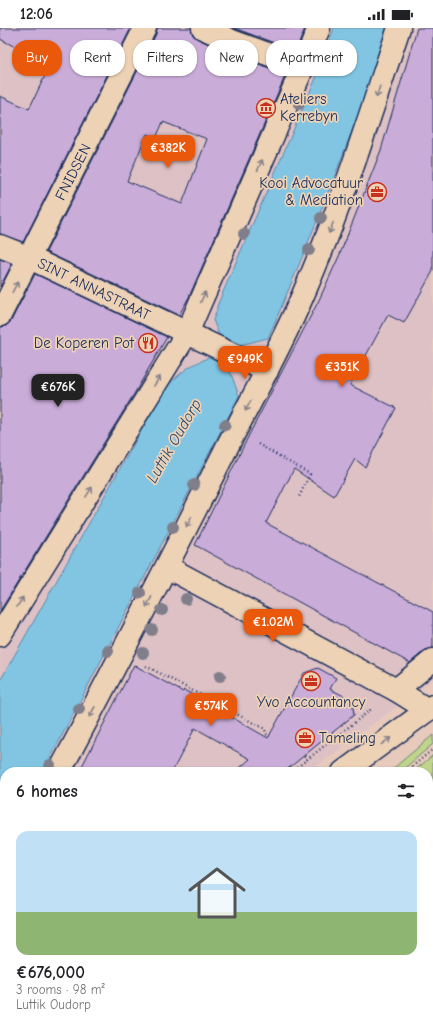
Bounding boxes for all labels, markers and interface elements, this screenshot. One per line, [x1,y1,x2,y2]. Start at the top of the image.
text: 12:06 [20,5,53,23]
chip: Buy [12,40,62,76]
chip: Rent [70,40,125,76]
chip: Filters [133,40,197,76]
chip: New [205,40,258,76]
chip: Apartment [266,40,357,76]
one-way arrow [374,85,381,98]
place label: Ateliers Kerrebyn [280,90,338,125]
museum icon: Ateliers Kerrebyn [255,97,277,119]
pin: €382K [140,135,196,169]
text: €382K [150,140,186,155]
street label: FNIDSEN [51,141,95,203]
one-way arrow [257,160,265,172]
place label: Kooi Advocatuur & Mediation [259,174,363,209]
office icon: Kooi Advocatuur & Mediation [366,181,388,203]
one-way arrow [327,221,334,233]
street label: SINT ANNASTRAAT [35,254,153,324]
one-way arrow [12,281,19,293]
one-way arrow [200,292,207,304]
restaurant icon: De Koperen Pot [137,332,159,354]
place label: De Koperen Pot [34,334,135,352]
pin: €949K [217,346,273,380]
text: €949K [227,351,263,366]
pin: €351K [314,354,370,388]
text: €351K [325,359,359,374]
pin: €676K [30,374,86,408]
one-way arrow [154,375,162,387]
text: €676K [40,379,76,394]
water label: Luttik Oudorp [143,396,205,486]
one-way arrow [244,400,252,412]
one-way arrow [85,487,93,498]
one-way arrow [185,515,192,527]
one-way arrow [145,595,152,607]
one-way arrow [17,596,25,608]
pin: €1.02M [240,609,306,643]
text: €1.02M [253,614,293,629]
office icon: Yvo Accountancy [300,670,322,692]
pin: €574K [183,693,239,727]
place label: Yvo Accountancy [257,693,366,711]
text: €574K [194,698,228,713]
one-way arrow [88,706,95,718]
office icon: Tameling [294,727,316,749]
place label: Tameling [319,729,376,747]
one-way arrow [381,736,392,745]
icon: filters [395,780,417,802]
text: 6 homes [16,782,78,801]
icon: home [181,857,253,929]
text: €676,000 [16,963,85,982]
text: 3 rooms · 98 m² [16,982,105,997]
text: Luttik Oudorp [16,997,91,1012]

